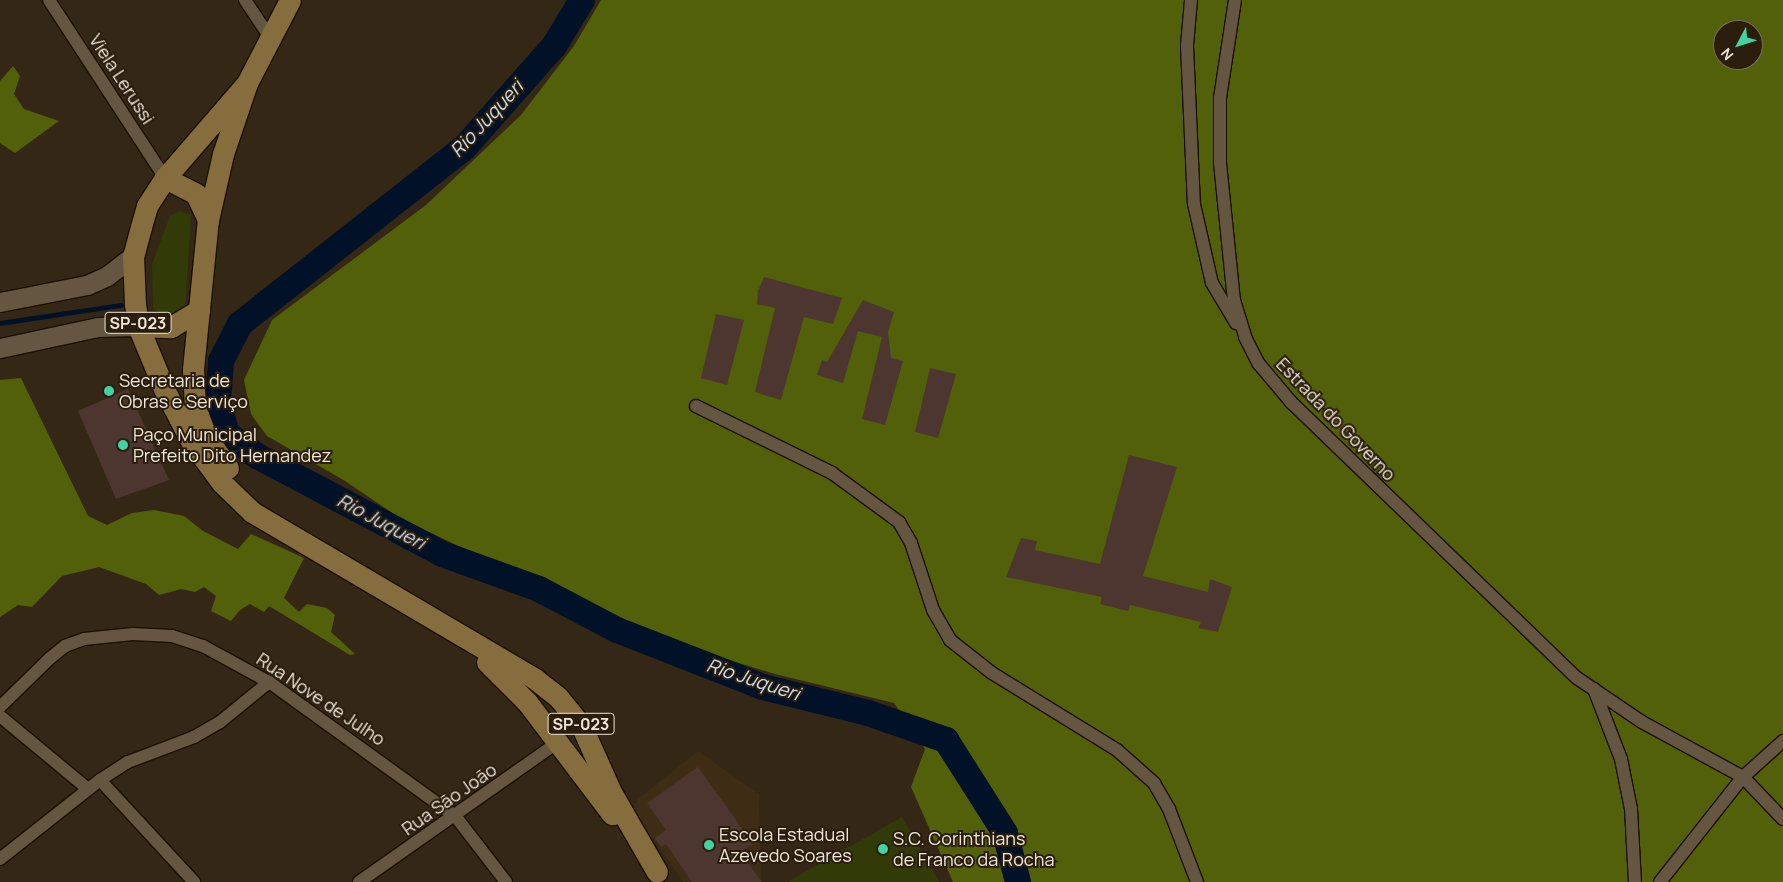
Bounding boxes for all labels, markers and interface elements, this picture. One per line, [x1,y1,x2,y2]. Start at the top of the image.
north arrow [1713,20,1763,70]
street label: Viela Lerussi [85,30,159,128]
text: N [1716,44,1737,64]
water label: Rio Juqueri [446,76,528,162]
road number: SP-023 [104,309,172,336]
street label: Estrada do Governo [1272,353,1400,485]
place label: Secretaria de Obras e Serviço [119,370,248,412]
marker: Secretaria de Obras e Serviço [103,385,115,397]
place label: Paço Municipal Prefeito Dito Hernandez [133,424,331,466]
marker: Paço Municipal Prefeito Dito Hernandez [117,439,129,451]
water label: Rio Juqueri [333,489,429,555]
street label: Rua Nove de Julho [253,648,389,750]
water label: Rio Juqueri [704,654,802,706]
road number: SP-023 [547,711,615,738]
street label: Rua São João [397,758,501,840]
place label: Escola Estadual Azevedo Soares [719,824,852,866]
place label: S.C. Corinthians de Franco da Rocha [893,828,1054,871]
marker: Escola Estadual Azevedo Soares [703,839,715,851]
marker: S.C. Corinthians de Franco da Rocha [877,843,889,855]

